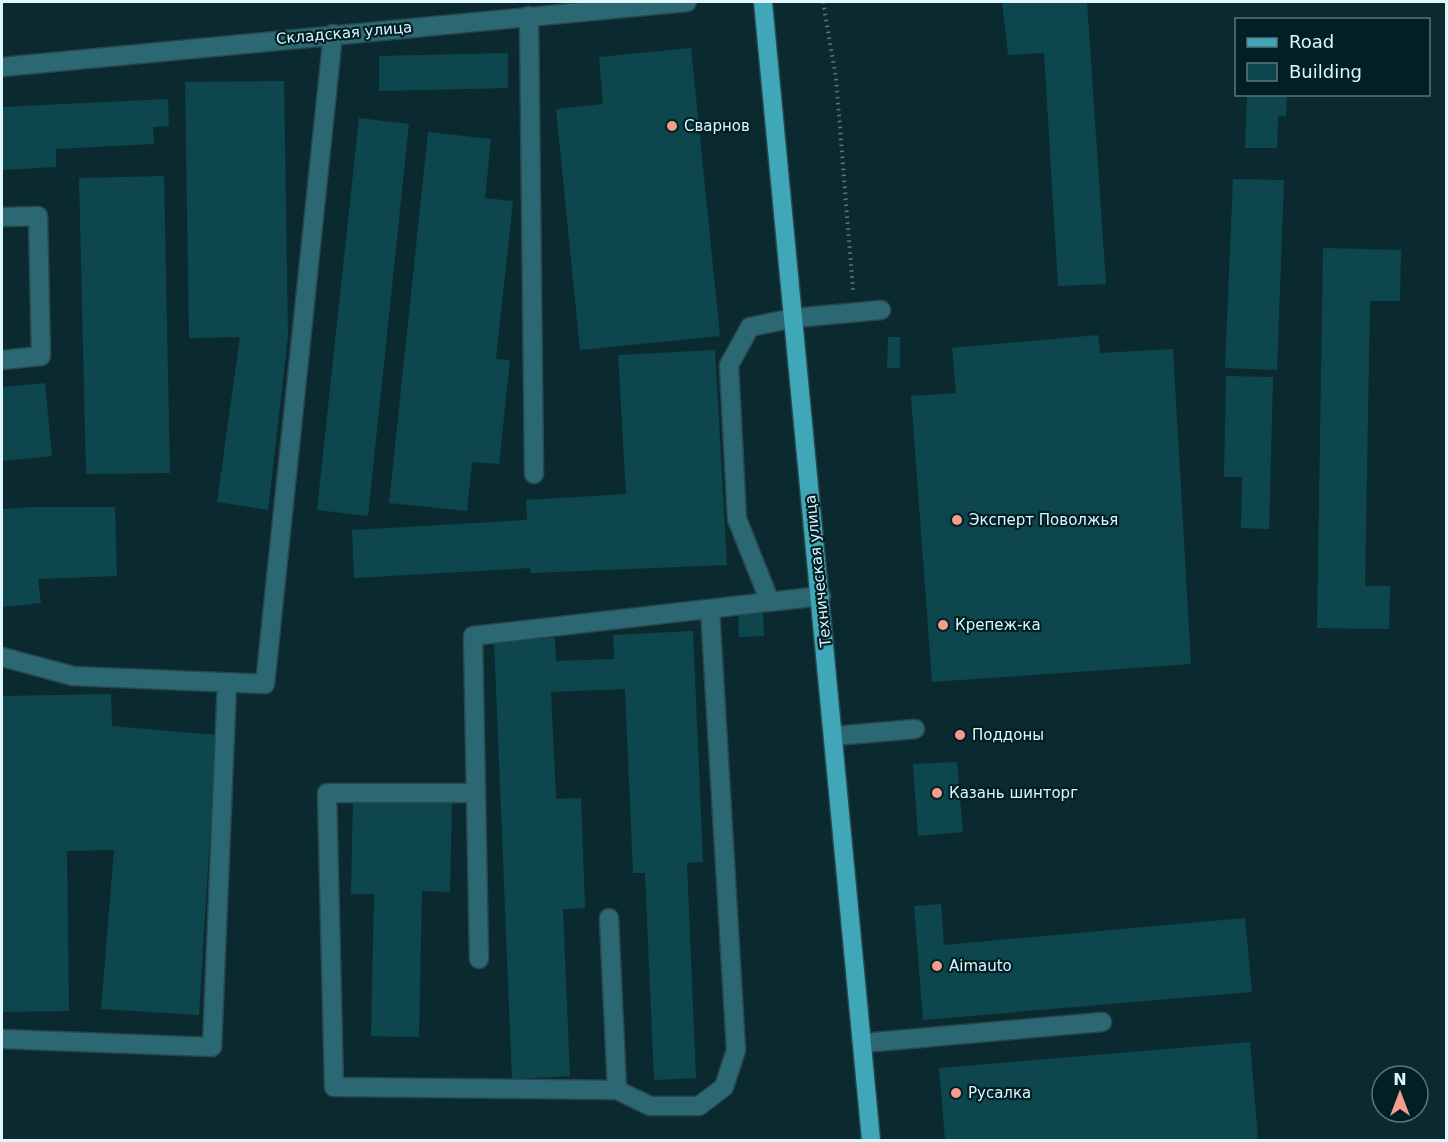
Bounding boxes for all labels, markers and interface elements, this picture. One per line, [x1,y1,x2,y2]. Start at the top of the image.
street label: Складская улица [275,18,413,48]
legend [1235,18,1430,96]
text: Road [1289,31,1334,52]
text: Building [1289,61,1362,82]
place label: Сварнов [684,117,750,135]
marker: Сварнов [665,119,679,133]
street label: Техническая улица [801,494,835,649]
place label: Эксперт Поволжья [969,511,1118,529]
marker: Эксперт Поволжья [950,513,964,527]
place label: Крепеж-ка [955,616,1041,634]
marker: Крепеж-ка [936,618,950,632]
place label: Поддоны [972,726,1044,744]
marker: Поддоны [953,728,967,742]
place label: Казань шинторг [949,784,1078,802]
marker: Казань шинторг [930,786,944,800]
place label: Aimauto [949,957,1012,975]
marker: Aimauto [930,959,944,973]
north arrow [1370,1064,1430,1124]
text: N [1393,1070,1407,1089]
place label: Русалка [968,1084,1031,1102]
marker: Русалка [949,1086,963,1100]

